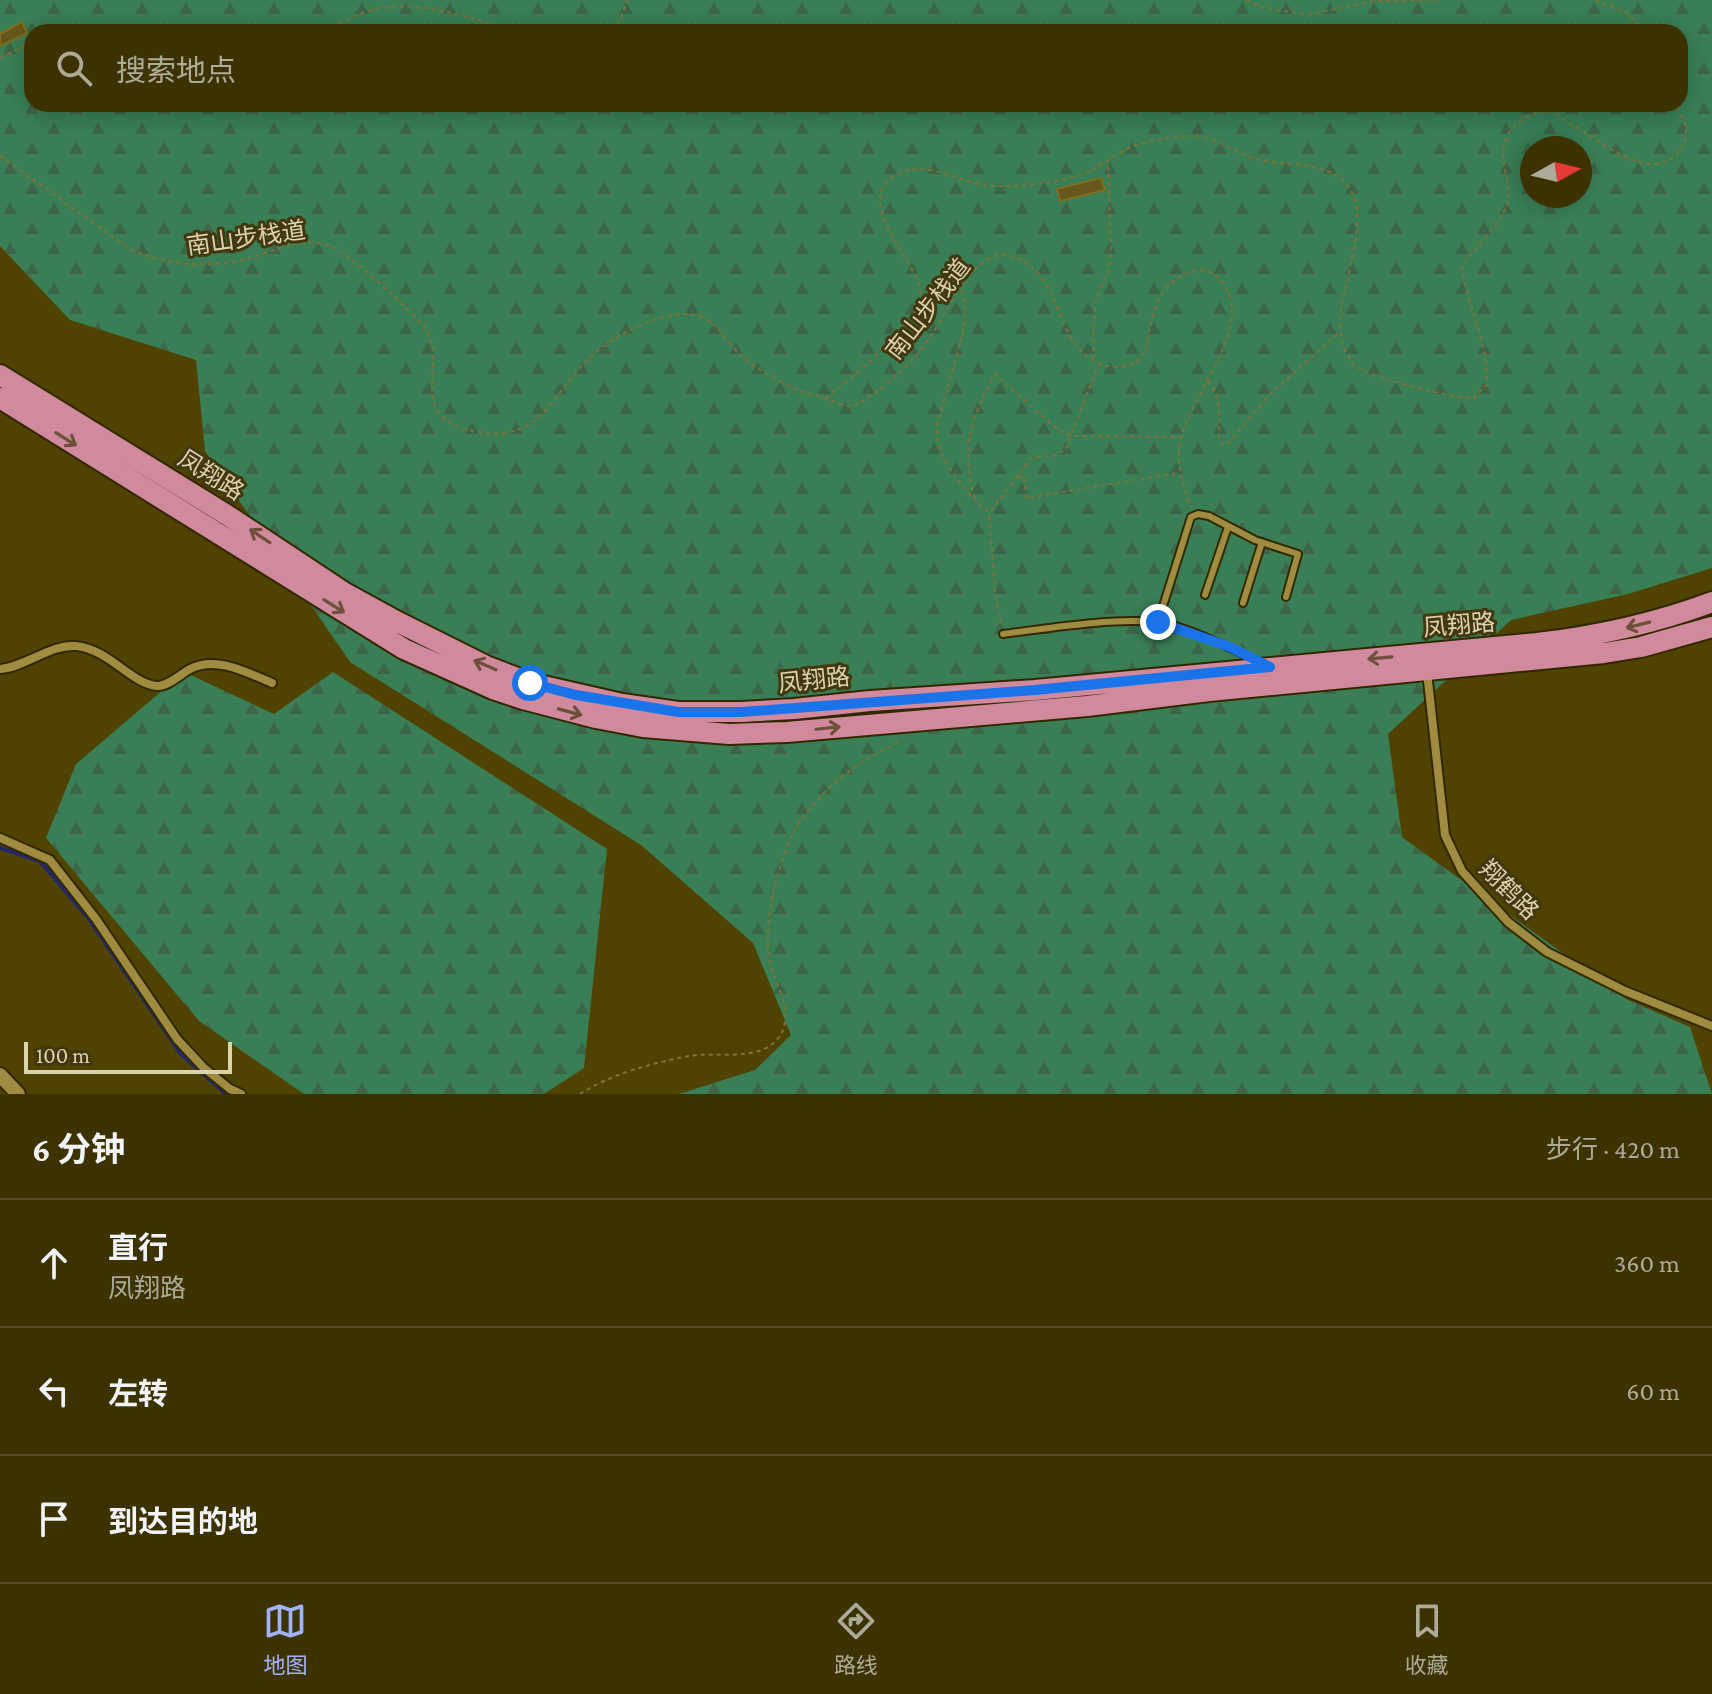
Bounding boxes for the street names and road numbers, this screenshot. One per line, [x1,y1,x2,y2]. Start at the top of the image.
street label: 南山步栈道 [185,216,307,259]
street label: 南山步栈道 [880,253,975,364]
street label: 凤翔路 [174,444,249,505]
street label: 凤翔路 [1422,608,1496,641]
street label: 凤翔路 [777,662,851,697]
street label: 翔鹤路 [1474,855,1544,925]

